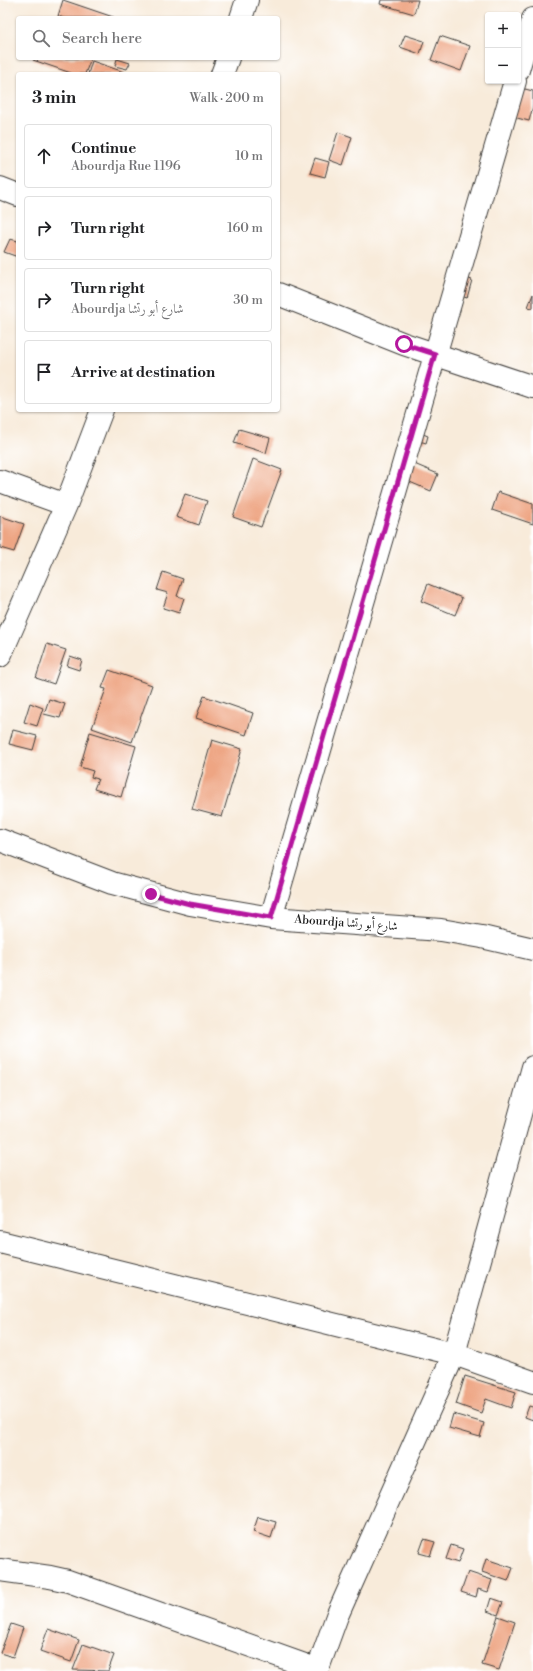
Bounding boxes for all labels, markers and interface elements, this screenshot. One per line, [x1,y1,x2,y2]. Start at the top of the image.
map controls [485,12,521,84]
button: + [485,12,521,48]
search box [16,16,280,60]
icon: search [30,27,52,49]
text: Search here [62,29,142,48]
button: − [485,48,521,84]
text: 3 min [32,87,76,109]
text: Walk · 200 m [190,90,264,106]
text: Continue [71,139,136,158]
icon: ahead [33,145,55,167]
text: 10 m [235,148,263,164]
text: Abourdja Rue 1196 [71,158,181,174]
icon: right [33,217,55,239]
text: Turn right [71,219,145,238]
text: 160 m [227,220,263,236]
text: Turn right [71,279,145,298]
icon: right [33,289,55,311]
text: 30 m [233,292,263,308]
text: Abourdja شارع أبو رتشا [71,301,184,317]
route start [395,335,413,353]
icon: arrive [33,361,55,383]
text: Arrive at destination [71,363,215,382]
route end [142,885,160,903]
street label: Abourdja شارع أبو رتشا [292,911,399,937]

